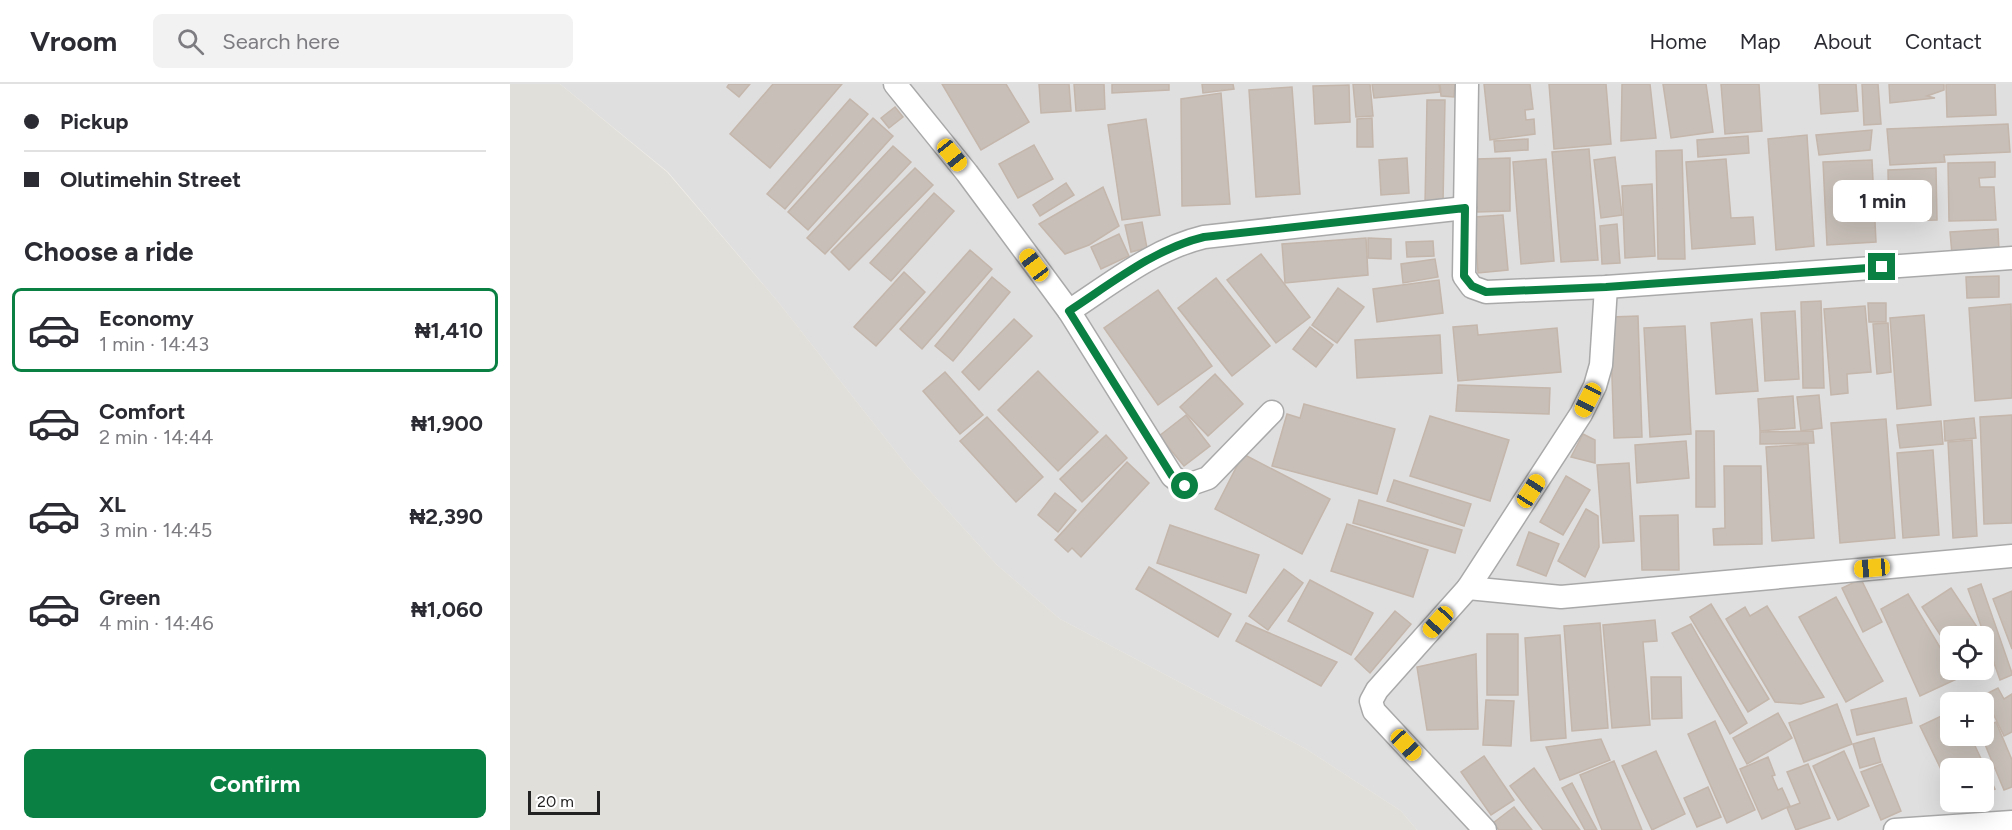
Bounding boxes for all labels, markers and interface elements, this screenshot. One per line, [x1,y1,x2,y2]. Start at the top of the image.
search box [153,14,573,68]
text: Vroom [30,24,117,58]
icon: search [174,25,207,58]
text: Search here [222,28,340,55]
text: Home [1650,29,1707,54]
text: Map [1740,29,1781,54]
text: About [1814,29,1872,54]
text: Contact [1905,29,1982,54]
text: Pickup [60,108,129,135]
car [934,135,970,175]
text: Olutimehin Street [60,166,241,193]
callout: 1 min [1832,180,1932,222]
text: 1 min [1859,189,1906,213]
text: Choose a ride [24,235,193,268]
car [1016,245,1052,285]
route end [1868,253,1895,280]
icon: car [27,303,81,357]
text: Economy [99,305,194,332]
text: ₦1,410 [415,317,483,344]
text: 1 min · 14:43 [99,332,209,356]
car [1572,380,1604,420]
icon: car [27,396,81,450]
text: Comfort [99,398,185,425]
text: ₦1,900 [411,410,483,437]
text: 2 min · 14:44 [99,425,213,449]
car [1514,471,1548,511]
route start [1171,472,1198,499]
icon: car [27,489,81,543]
text: XL [99,491,126,518]
text: ₦2,390 [409,503,483,530]
text: 3 min · 14:45 [99,518,212,542]
car [1853,557,1891,579]
icon: car [27,582,81,636]
text: Green [99,584,161,611]
text: ₦1,060 [411,596,483,623]
car [1419,603,1457,641]
text: 4 min · 14:46 [99,611,214,635]
map controls [1940,626,1994,812]
button: locate [1940,626,1994,680]
button: + [1940,692,1994,746]
car [1387,726,1425,764]
button: Confirm [24,749,486,818]
button: − [1940,758,1994,812]
scale bar [528,788,600,816]
text: 20 m [537,792,574,811]

